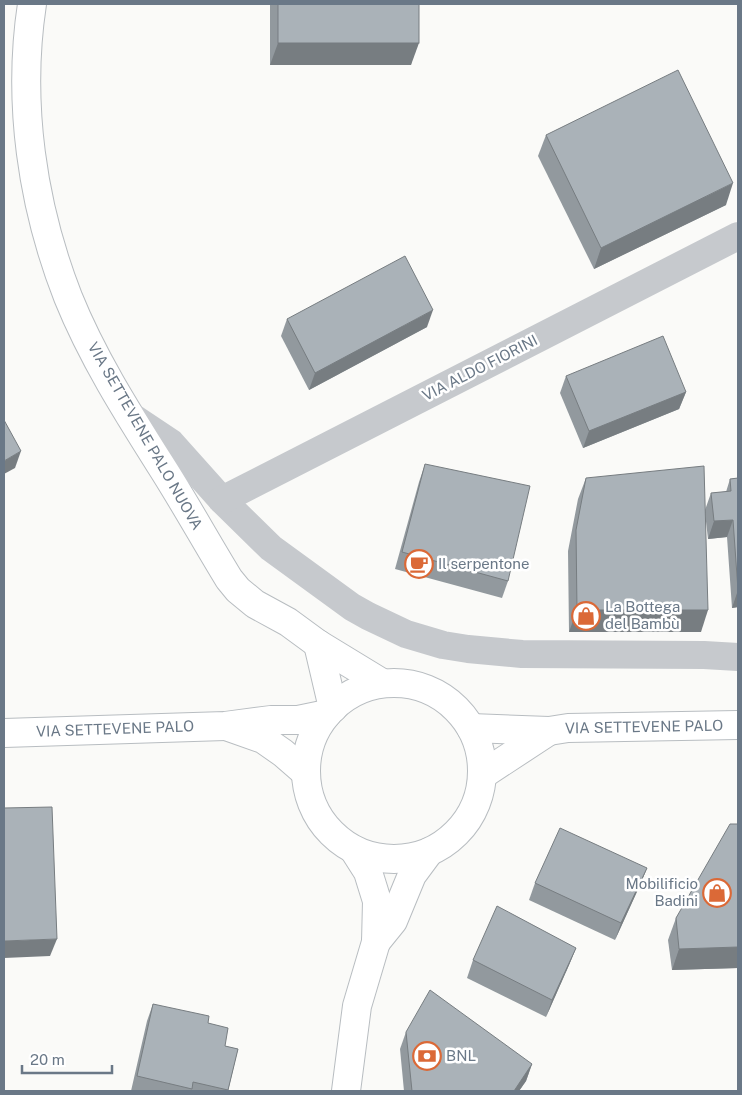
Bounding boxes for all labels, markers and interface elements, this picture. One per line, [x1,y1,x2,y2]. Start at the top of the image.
street label: VIA ALDO FIORINI [419,331,540,404]
street label: VIA SETTEVENE PALO NUOVA [85,339,206,533]
cafe icon: Il serpentone [404,549,434,579]
place label: Il serpentone [438,555,529,572]
place label: La Bottega del Bambù [605,598,680,632]
shop icon: La Bottega del Bambù [571,601,601,631]
street label: VIA SETTEVENE PALO [36,717,194,740]
street label: VIA SETTEVENE PALO [565,717,723,736]
place label: Mobilificio Badini [625,875,698,909]
shop icon: Mobilificio Badini [702,878,732,908]
bank icon: BNL [412,1041,442,1071]
scale bar [22,1042,112,1074]
place label: BNL [446,1047,476,1064]
text: 20 m [30,1051,65,1068]

